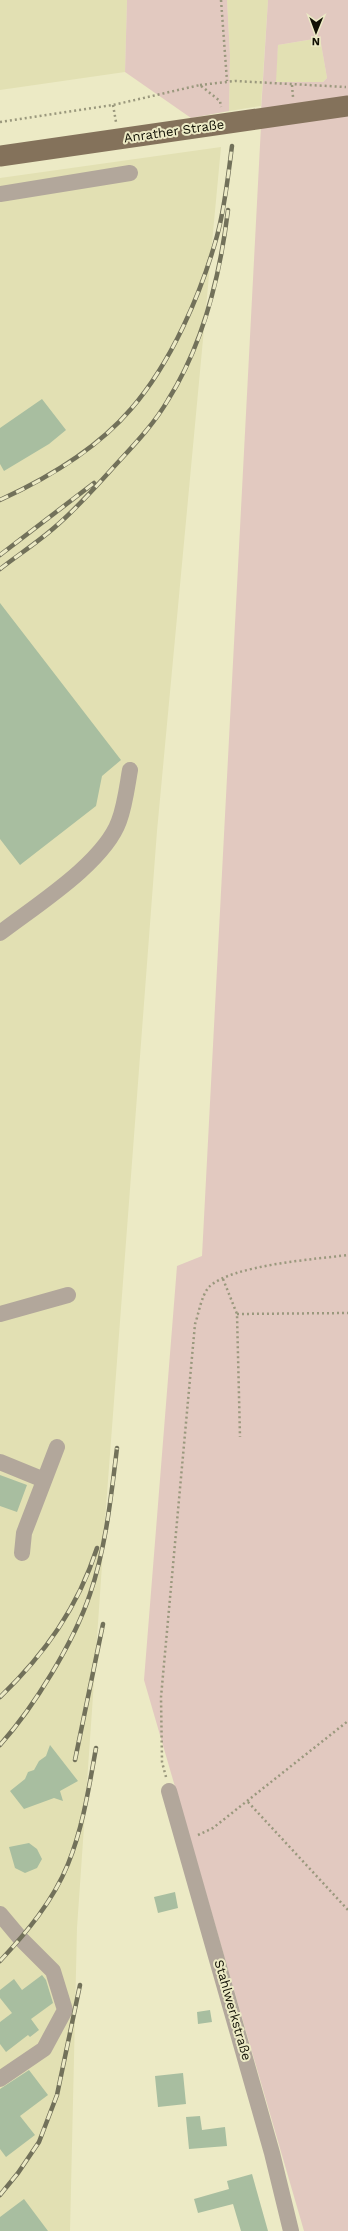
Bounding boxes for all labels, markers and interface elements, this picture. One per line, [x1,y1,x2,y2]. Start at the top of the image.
north arrow [296,12,336,52]
text: N [312,35,320,48]
street label: Anrather Straße [123,117,225,145]
street label: Stahlwerkstraße [211,1958,255,2062]

